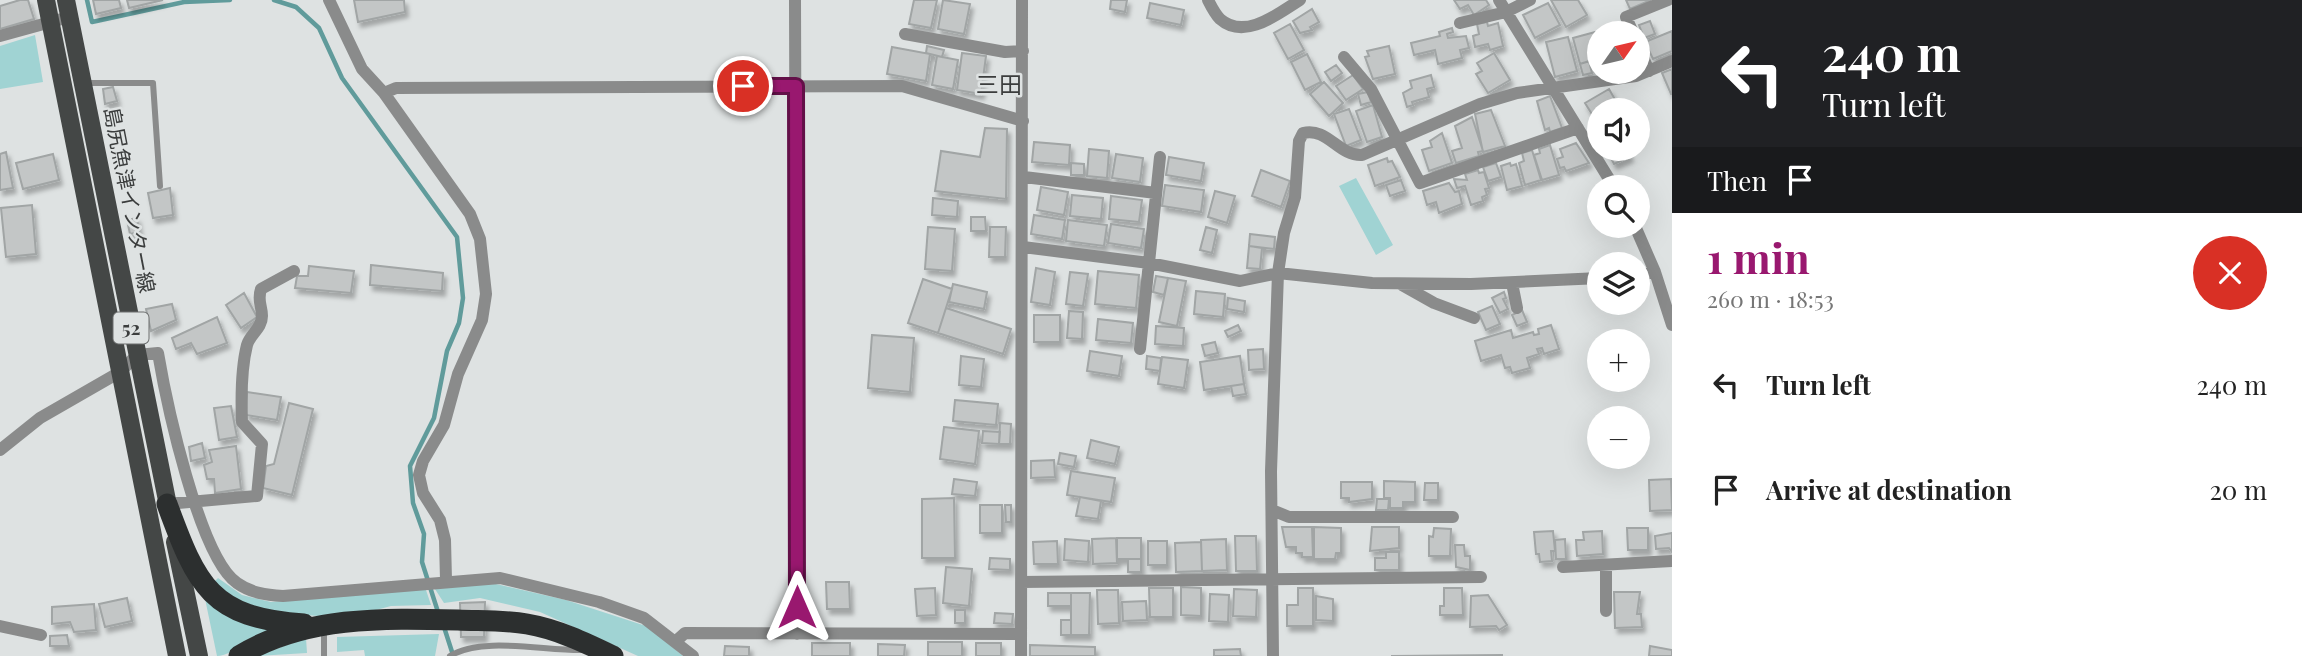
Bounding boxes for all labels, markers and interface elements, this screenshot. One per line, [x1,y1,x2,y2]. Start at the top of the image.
text: 240 m [1822,19,1961,84]
north arrow [1587,21,1650,84]
map controls [1587,21,1650,469]
icon: left [1707,28,1798,119]
pin [713,56,773,116]
icon: arrive [724,67,762,105]
district label: 三田 [976,68,1022,99]
text: Turn left [1822,82,1946,125]
button: sound [1587,98,1650,161]
street label: 島尻魚津インター線 [99,104,163,295]
icon: arrive [1781,161,1819,199]
text: Then [1707,163,1767,198]
button: search [1587,175,1650,238]
text: 1 min [1707,229,1810,285]
button: close [2193,236,2267,310]
button: layers [1587,252,1650,315]
text: 260 m · 18:53 [1707,283,1834,314]
road number: 52 [114,312,148,344]
button: + [1587,329,1650,392]
icon: left [1707,366,1745,404]
text: Turn left [1766,367,1871,402]
text: 240 m [2197,367,2267,402]
button: − [1587,406,1650,469]
icon: arrive [1707,471,1745,509]
text: Arrive at destination [1766,472,2012,507]
text: 20 m [2209,472,2267,507]
position arrow [760,570,834,644]

